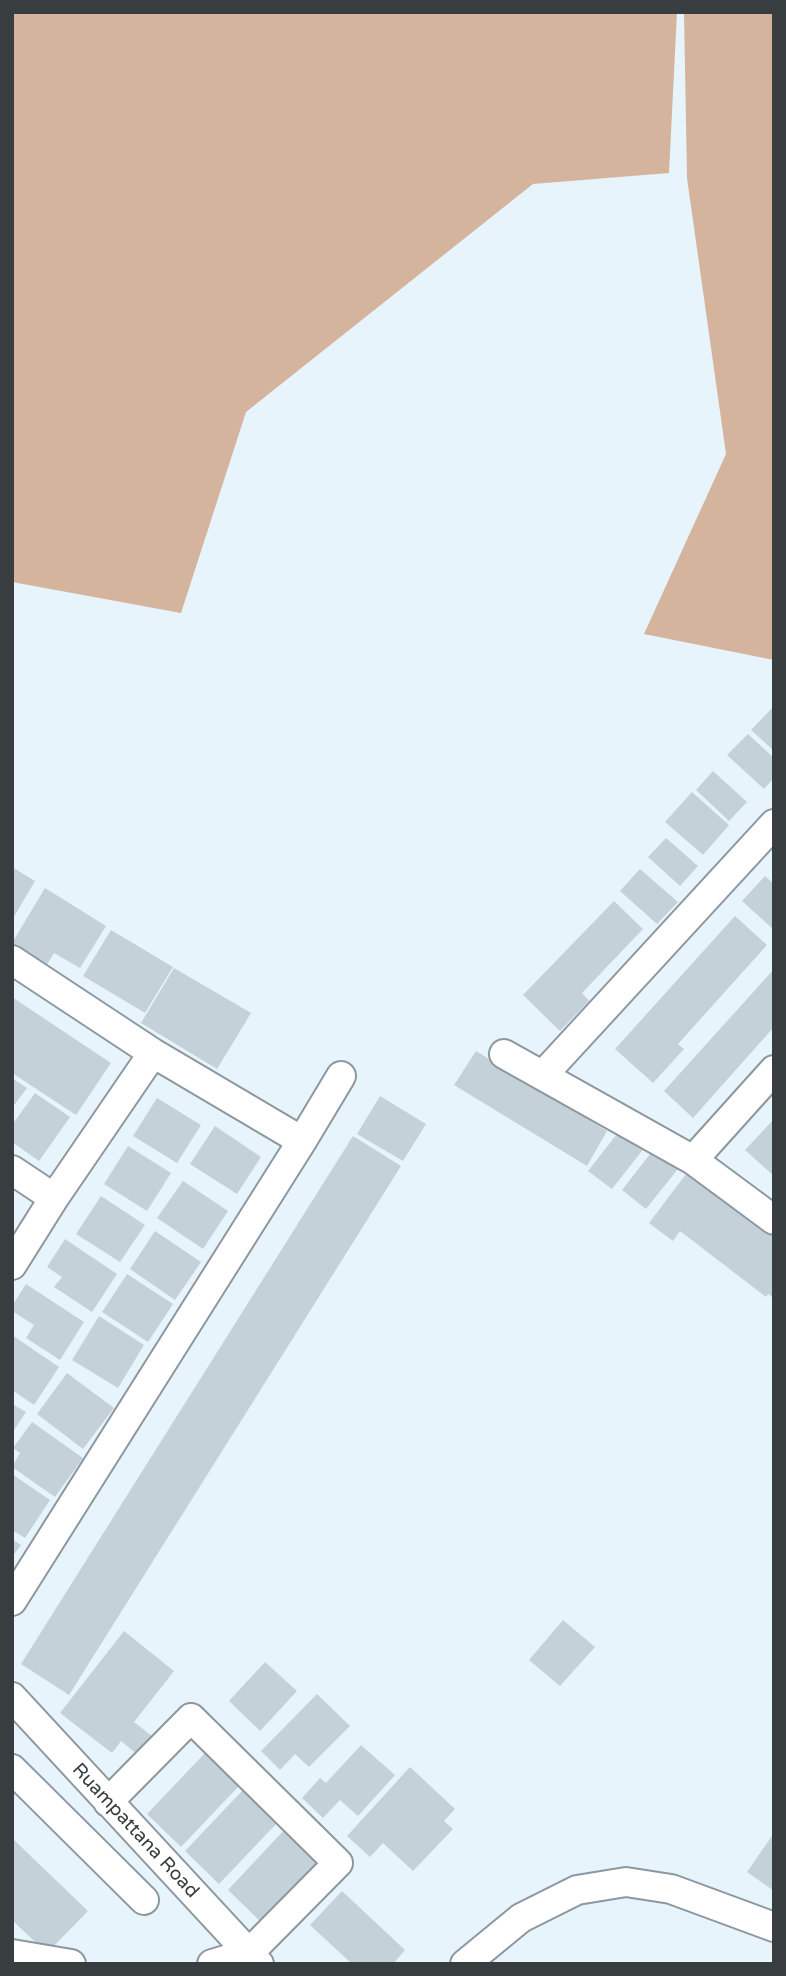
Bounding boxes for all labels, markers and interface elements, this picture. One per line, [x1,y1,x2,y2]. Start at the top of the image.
street label: Ruampattana Road [67,1759,203,1903]

